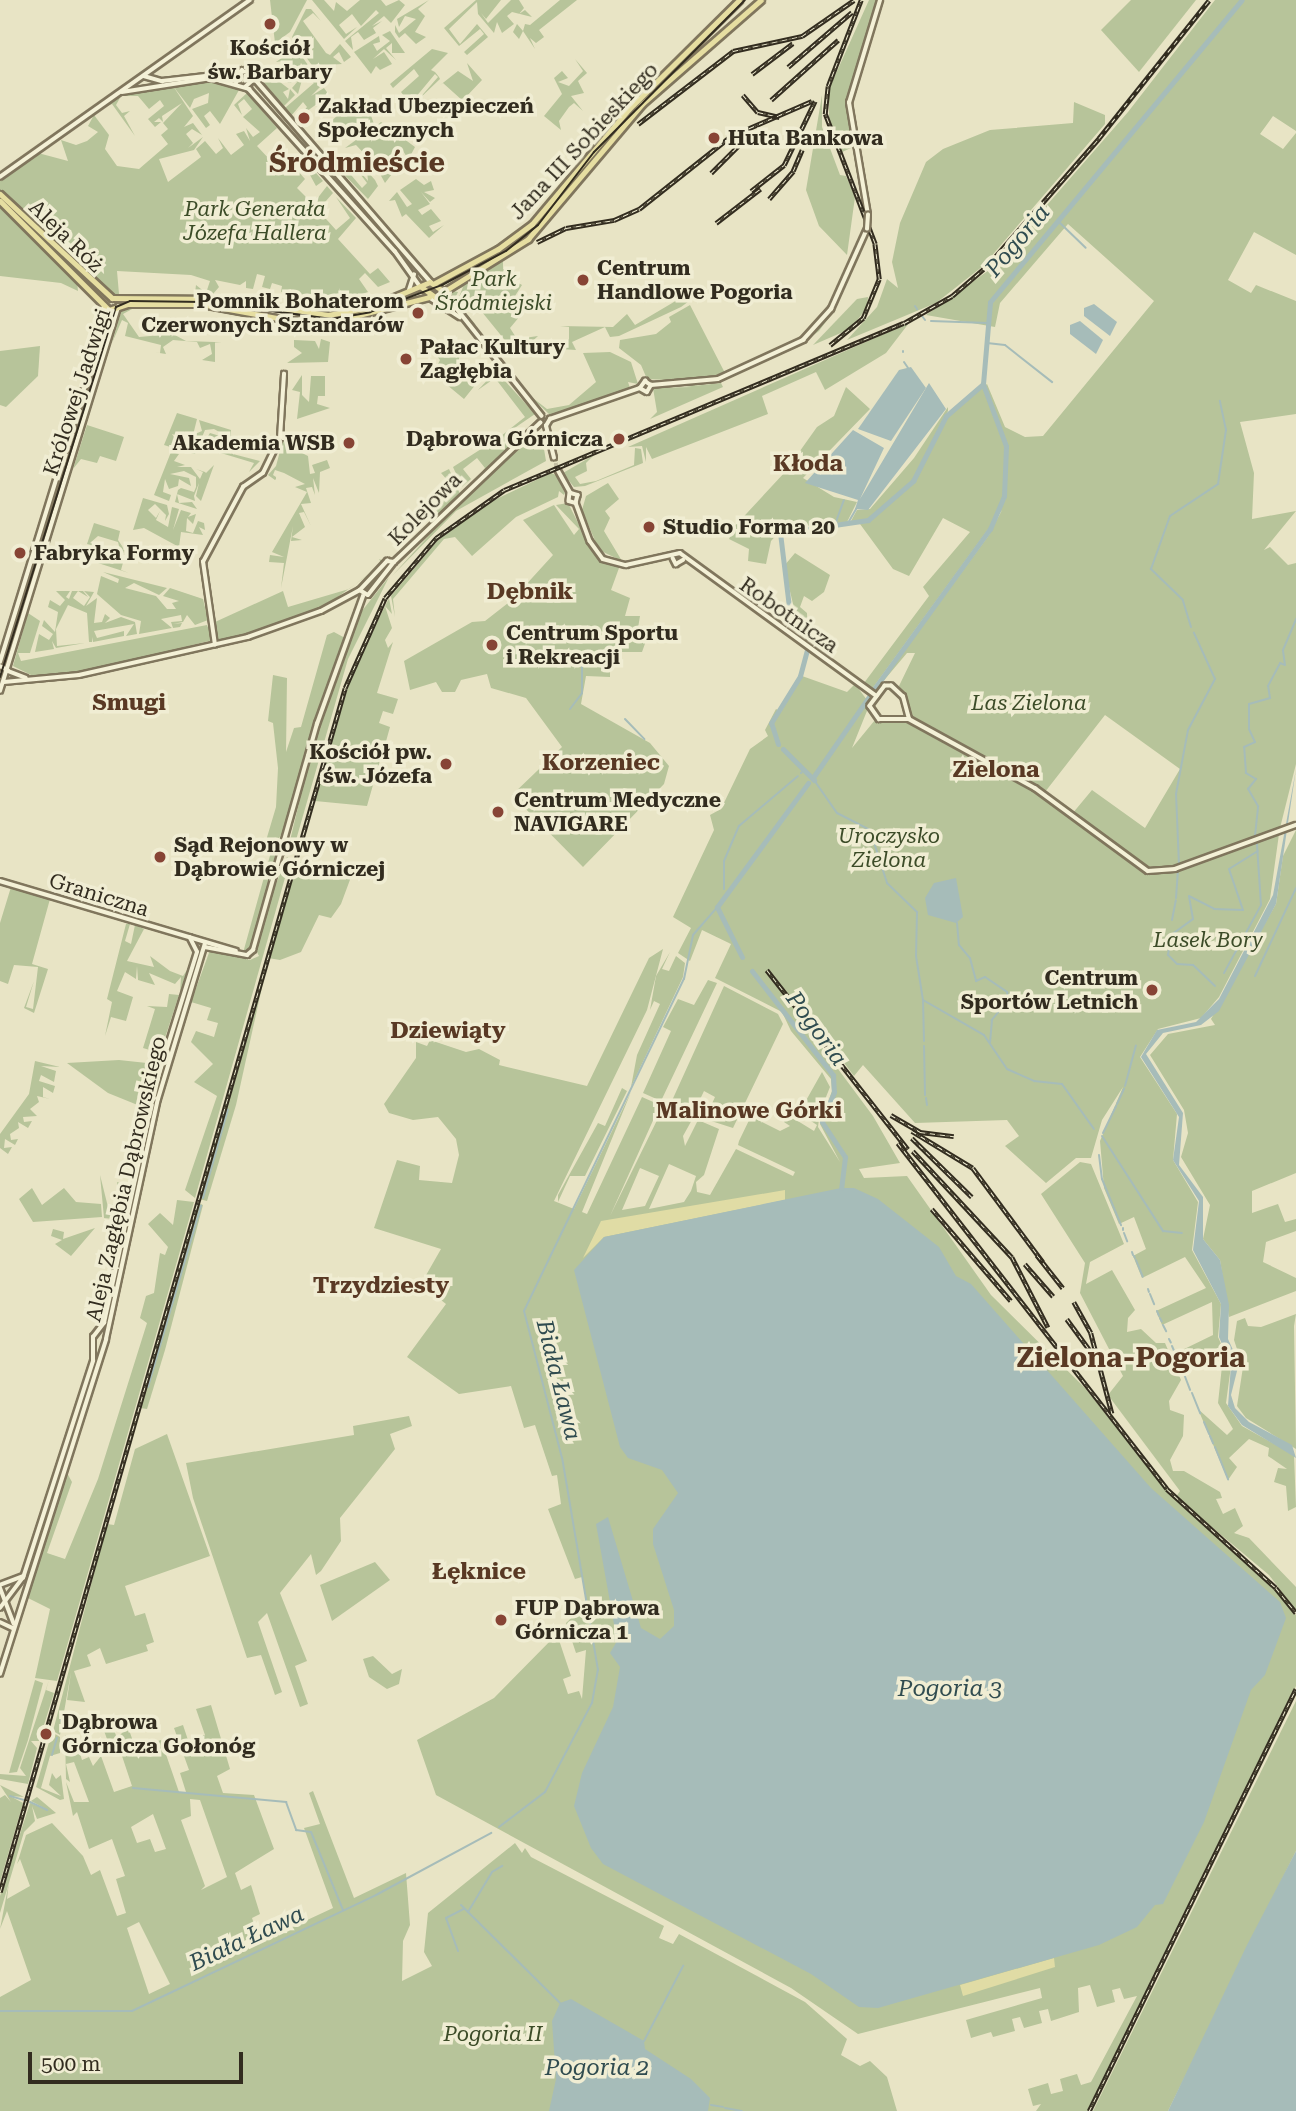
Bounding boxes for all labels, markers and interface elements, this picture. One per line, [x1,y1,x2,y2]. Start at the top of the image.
marker: Kościół św. Barbary [262,16,278,32]
place label: Kościół św. Barbary [208,35,332,85]
street label: Jana III Sobieskiego [505,57,663,225]
place label: Zakład Ubezpieczeń Społecznych [318,93,534,143]
marker: Zakład Ubezpieczeń Społecznych [296,110,312,126]
place label: Huta Bankowa [728,125,883,151]
marker: Huta Bankowa [706,130,722,146]
district label: Śródmieście [269,146,445,180]
street label: Aleja Róż [24,195,108,277]
park label: Park Generała Józefa Hallera [183,196,327,246]
water label: Pogoria [980,199,1056,283]
place label: Centrum Handlowe Pogoria [597,255,793,305]
park label: Park Śródmiejski [436,266,552,316]
marker: Centrum Handlowe Pogoria [575,272,591,288]
place label: Pomnik Bohaterom Czerwonych Sztandarów [141,288,404,338]
street label: Królowej Jadwigi [38,305,116,479]
marker: Pomnik Bohaterom Czerwonych Sztandarów [410,305,426,321]
place label: Pałac Kultury Zagłębia [420,334,565,384]
marker: Pałac Kultury Zagłębia [398,351,414,367]
place label: Dąbrowa Górnicza [406,426,603,452]
marker: Dąbrowa Górnicza [609,429,629,449]
place label: Akademia WSB [172,430,335,456]
marker: Akademia WSB [341,435,357,451]
district label: Kłoda [773,450,843,478]
street label: Kolejowa [383,467,467,551]
place label: Studio Forma 20 [663,514,835,540]
marker: Studio Forma 20 [641,519,657,535]
place label: Fabryka Formy [34,540,194,566]
marker: Fabryka Formy [12,545,28,561]
street label: Robotnicza [735,572,843,658]
district label: Dębnik [487,578,573,606]
place label: Centrum Sportu i Rekreacji [506,620,678,670]
marker: Centrum Sportu i Rekreacji [484,637,500,653]
district label: Smugi [92,689,166,717]
park label: Las Zielona [971,690,1087,716]
place label: Kościół pw. św. Józefa [309,739,432,789]
district label: Korzeniec [542,749,660,777]
marker: Kościół pw. św. Józefa [438,756,454,772]
district label: Zielona [952,756,1040,784]
place label: Centrum Medyczne NAVIGARE [514,787,721,837]
marker: Centrum Medyczne NAVIGARE [488,802,508,822]
park label: Uroczysko Zielona [838,823,940,873]
place label: Sąd Rejonowy w Dąbrowie Górniczej [174,832,385,882]
marker: Sąd Rejonowy w Dąbrowie Górniczej [152,849,168,865]
street label: Graniczna [46,868,152,922]
park label: Lasek Bory [1153,927,1263,953]
place label: Centrum Sportów Letnich [961,965,1138,1015]
marker: Centrum Sportów Letnich [1144,982,1160,998]
water label: Pogoria [780,986,852,1072]
district label: Dziewiąty [390,1017,506,1045]
street label: Aleja Zagłębia Dąbrowskiego [81,1034,171,1324]
district label: Malinowe Górki [656,1097,842,1125]
district label: Trzydziesty [313,1272,449,1300]
water label: Biała Ława [530,1317,586,1443]
district label: Zielona-Pogoria [1016,1341,1246,1375]
district label: Łęknice [432,1558,526,1586]
place label: FUP Dąbrowa Górnicza 1 [515,1595,660,1645]
marker: FUP Dąbrowa Górnicza 1 [493,1612,509,1628]
water label: Pogoria 3 [898,1675,1002,1703]
place label: Dąbrowa Górnicza Gołonóg [62,1709,255,1759]
marker: Dąbrowa Górnicza Gołonóg [36,1724,56,1744]
water label: Biała Ława [185,1900,309,1978]
park label: Pogoria II [443,2021,543,2047]
scale bar [32,2038,247,2082]
text: 500 m [41,2052,101,2076]
water label: Pogoria 2 [545,2054,649,2082]

